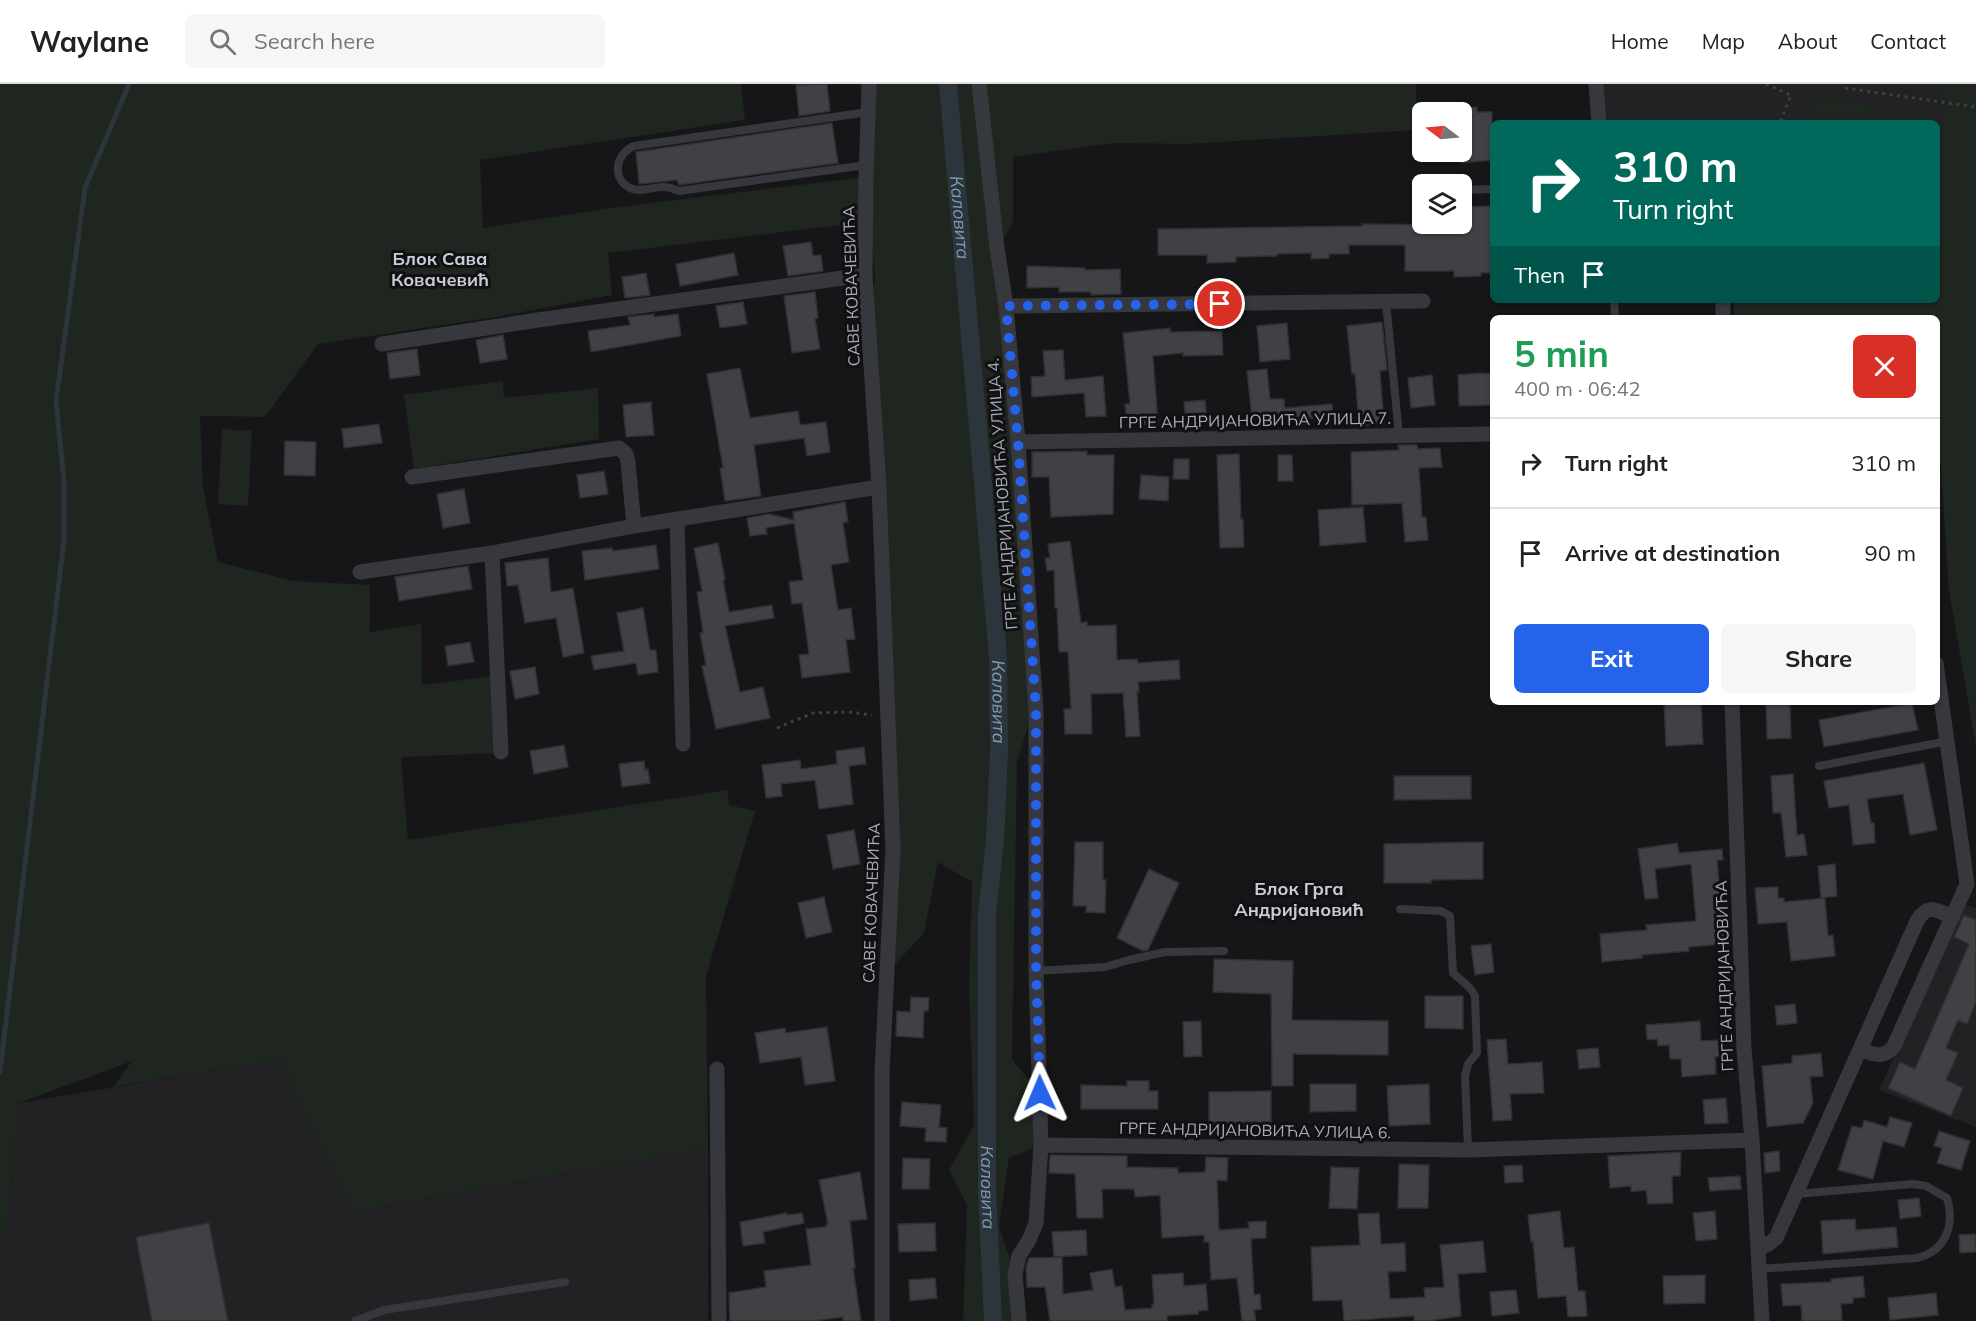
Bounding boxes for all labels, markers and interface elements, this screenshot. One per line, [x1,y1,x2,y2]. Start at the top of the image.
search box [185,14,605,68]
text: Waylane [30,24,149,59]
icon: search [206,25,239,58]
text: Search here [254,27,375,55]
text: Home [1611,28,1669,54]
text: Map [1702,28,1745,54]
text: About [1778,28,1837,54]
text: Contact [1870,28,1946,54]
north arrow [1412,102,1472,162]
map controls [1412,102,1472,234]
text: 310 m [1613,140,1738,193]
icon: right [1514,144,1592,222]
button: layers [1412,174,1472,234]
water label: Каловита [945,175,975,260]
text: Turn right [1613,192,1733,226]
street label: САВЕ КОВАЧЕВИЋА [838,205,864,367]
district label: Блок Сава Ковачевић [391,247,489,291]
icon: arrive [1577,258,1610,291]
text: Then [1514,261,1565,289]
pin [1194,278,1245,329]
icon: arrive [1203,287,1236,320]
text: 5 min [1514,331,1609,376]
button: close [1853,335,1916,398]
street label: ГРГЕ АНДРИЈАНОВИЋА УЛИЦА 4. [983,358,1021,630]
text: 400 m · 06:42 [1514,376,1640,401]
street label: ГРГЕ АНДРИЈАНОВИЋА УЛИЦА 7. [1119,408,1391,432]
icon: right [1514,447,1547,480]
text: Turn right [1565,449,1668,477]
text: 310 m [1851,449,1916,477]
icon: arrive [1514,537,1547,570]
text: Arrive at destination [1565,539,1780,567]
text: 90 m [1865,539,1916,567]
button: Exit [1514,624,1709,693]
button: Share [1721,624,1916,693]
water label: Каловита [987,660,1011,744]
street label: САВЕ КОВАЧЕВИЋА [858,822,884,984]
district label: Блок Грга Андријановић [1234,877,1364,921]
street label: ГРГЕ АНДРИЈАНОВИЋА [1711,880,1737,1072]
position arrow [1008,1061,1072,1125]
street label: ГРГЕ АНДРИЈАНОВИЋА УЛИЦА 6. [1119,1118,1391,1142]
water label: Каловита [976,1145,1001,1230]

